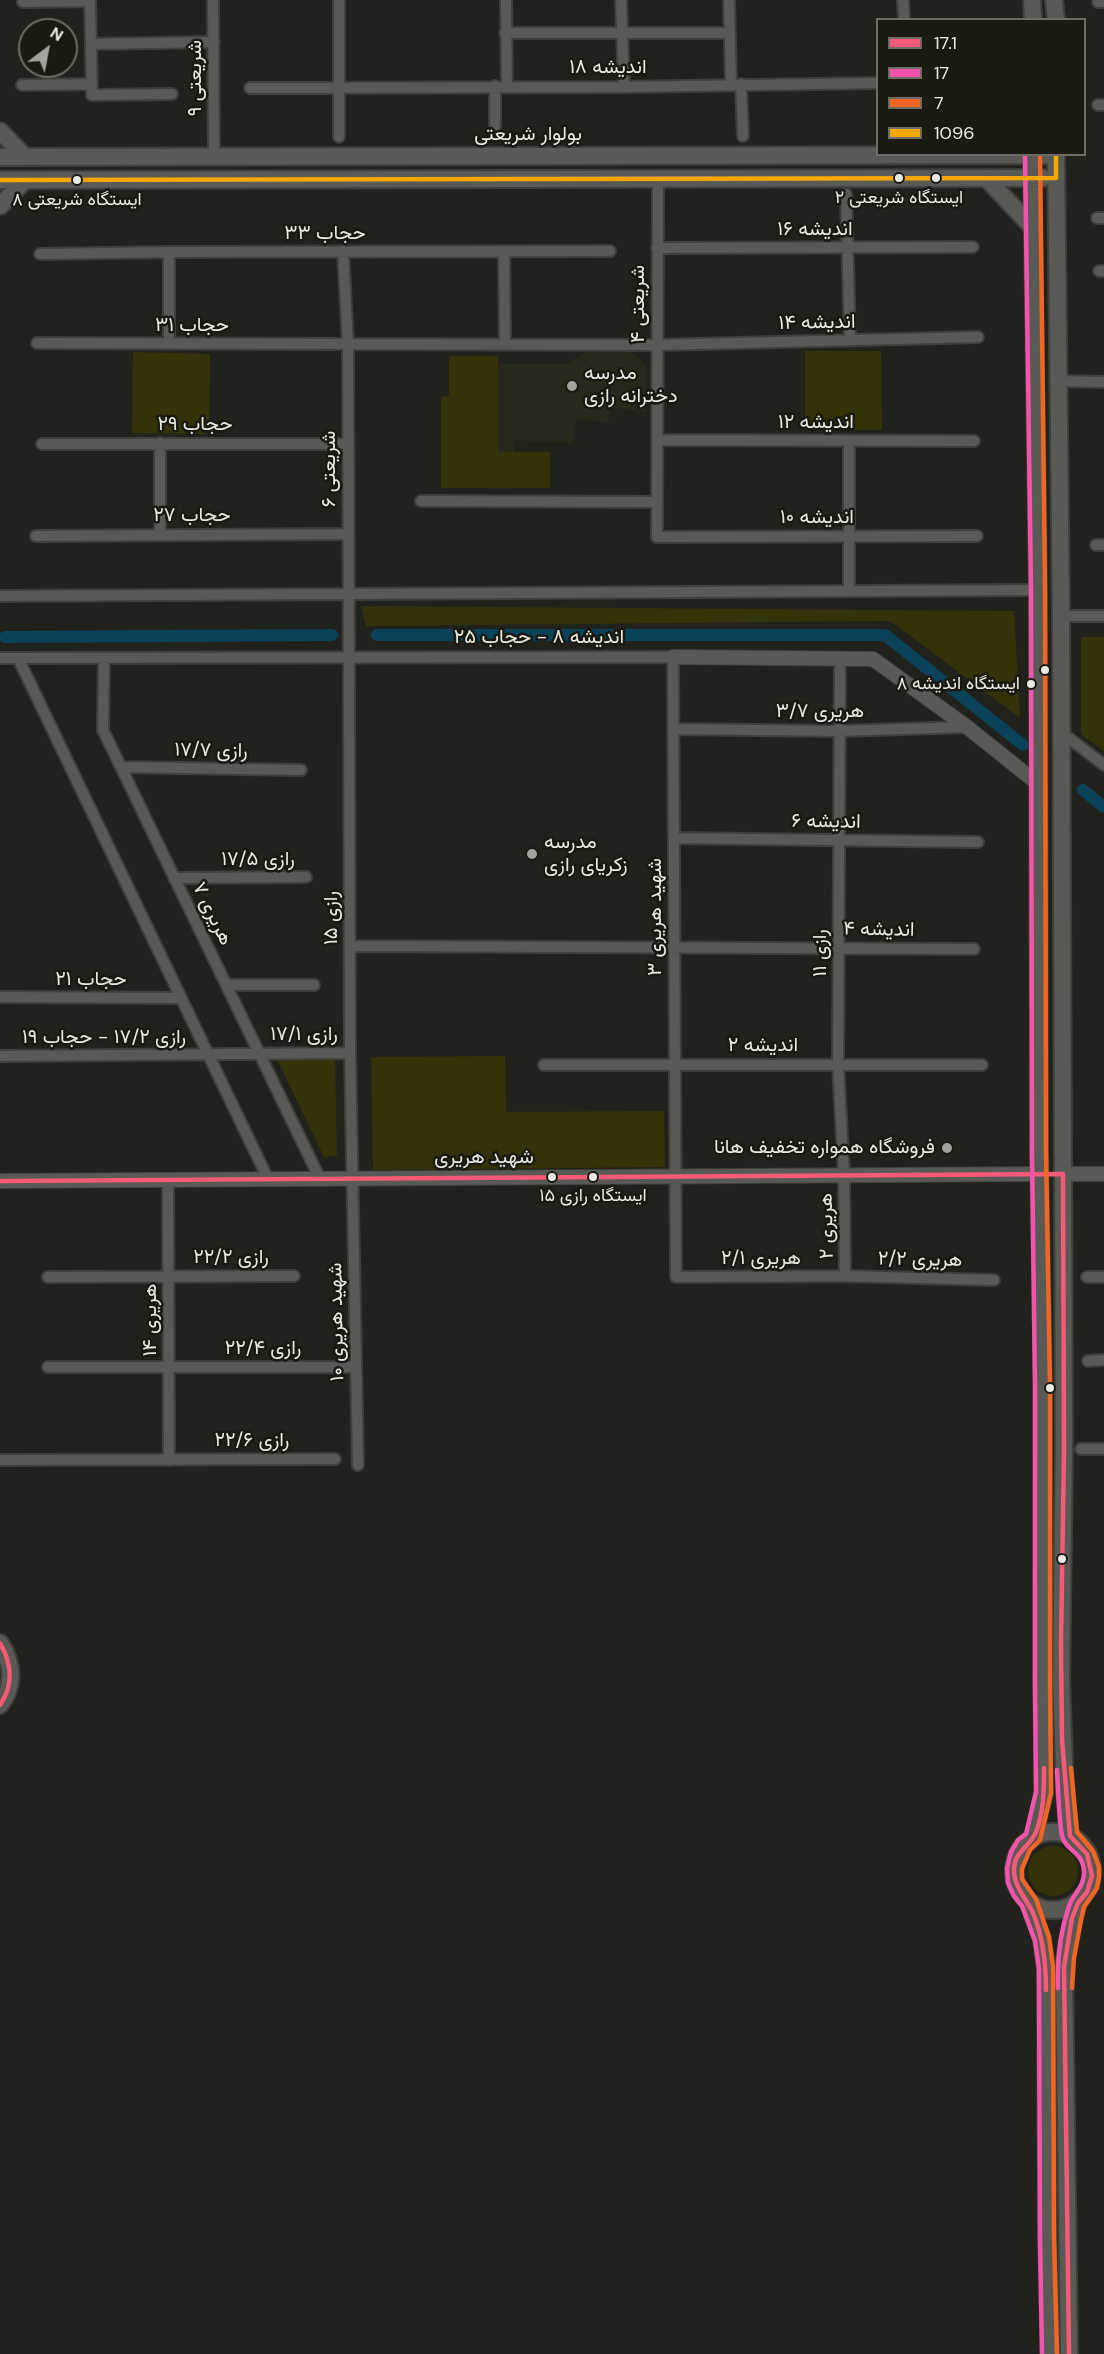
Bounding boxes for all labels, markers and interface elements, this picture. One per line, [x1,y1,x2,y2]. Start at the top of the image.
north arrow [18,18,78,78]
legend [876,18,1086,156]
text: N [46,22,67,46]
text: 17.1 [934,31,957,55]
street label: شریعتی ۹ [184,40,208,116]
street label: اندیشه ۱۸ [569,56,647,80]
text: 17 [934,61,949,85]
text: 7 [934,91,944,115]
text: 1096 [934,121,975,145]
street label: بولوار شریعتی [474,123,582,147]
marker: ایستگاه شریعتی ۲ [893,172,905,184]
unlabelled marker [930,172,942,184]
marker: ایستگاه شریعتی ۸ [71,174,83,186]
place label: ایستگاه شریعتی ۲ [835,187,963,209]
place label: ایستگاه شریعتی ۸ [12,189,142,211]
street label: اندیشه ۱۶ [777,218,853,242]
street label: حجاب ۳۳ [284,222,366,246]
street label: شریعتی ۴ [627,265,651,343]
street label: اندیشه ۱۴ [778,310,856,336]
street label: حجاب ۳۱ [155,314,229,338]
place label: مدرسه دخترانه رازی [584,362,678,409]
marker: مدرسه دخترانه رازی [565,379,579,393]
street label: اندیشه ۱۲ [778,411,854,435]
street label: حجاب ۲۹ [157,413,233,437]
street label: شریعتی ۶ [318,431,342,507]
street label: حجاب ۲۷ [153,504,231,528]
street label: اندیشه ۱۰ [780,506,854,530]
street label: اندیشه ۸ - حجاب ۲۵ [454,626,624,650]
unlabelled marker [1039,664,1051,676]
place label: ایستگاه اندیشه ۸ [897,673,1020,695]
marker: ایستگاه اندیشه ۸ [1025,678,1037,690]
street label: هریری ۳/۷ [776,700,864,724]
street label: رازی ۱۷/۷ [174,738,248,764]
street label: اندیشه ۶ [791,809,861,835]
place label: مدرسه زکریای رازی [544,831,628,878]
marker: مدرسه زکریای رازی [525,847,539,861]
street label: رازی ۱۷/۵ [221,848,295,872]
street label: شهید هریری ۳ [644,858,668,976]
street label: هریری ۷ [186,878,238,950]
street label: رازی ۱۵ [320,891,344,945]
street label: اندیشه ۴ [843,917,915,943]
street label: رازی ۱۱ [809,929,833,977]
street label: حجاب ۲۱ [55,968,127,992]
street label: رازی ۱۷/۱ [270,1023,338,1047]
street label: رازی ۱۷/۲ - حجاب ۱۹ [22,1026,186,1050]
street label: اندیشه ۲ [728,1034,798,1058]
place label: فروشگاه همواره تخفیف هانا [714,1136,935,1160]
marker: فروشگاه همواره تخفیف هانا [940,1141,954,1155]
street label: شهید هریری [434,1146,534,1170]
unlabelled marker [546,1171,558,1183]
marker: ایستگاه رازی ۱۵ [587,1171,599,1183]
place label: ایستگاه رازی ۱۵ [539,1185,647,1207]
street label: هریری ۲ [814,1193,840,1259]
street label: رازی ۲۲/۲ [193,1246,269,1270]
street label: هریری ۲/۱ [721,1247,801,1271]
street label: هریری ۲/۲ [878,1247,962,1273]
street label: شهید هریری ۱۰ [324,1262,350,1382]
street label: هریری ۱۴ [139,1284,163,1356]
street label: رازی ۲۲/۴ [225,1337,301,1361]
unlabelled marker [1044,1382,1056,1394]
street label: رازی ۲۲/۶ [215,1429,289,1453]
unlabelled marker [1056,1553,1068,1565]

